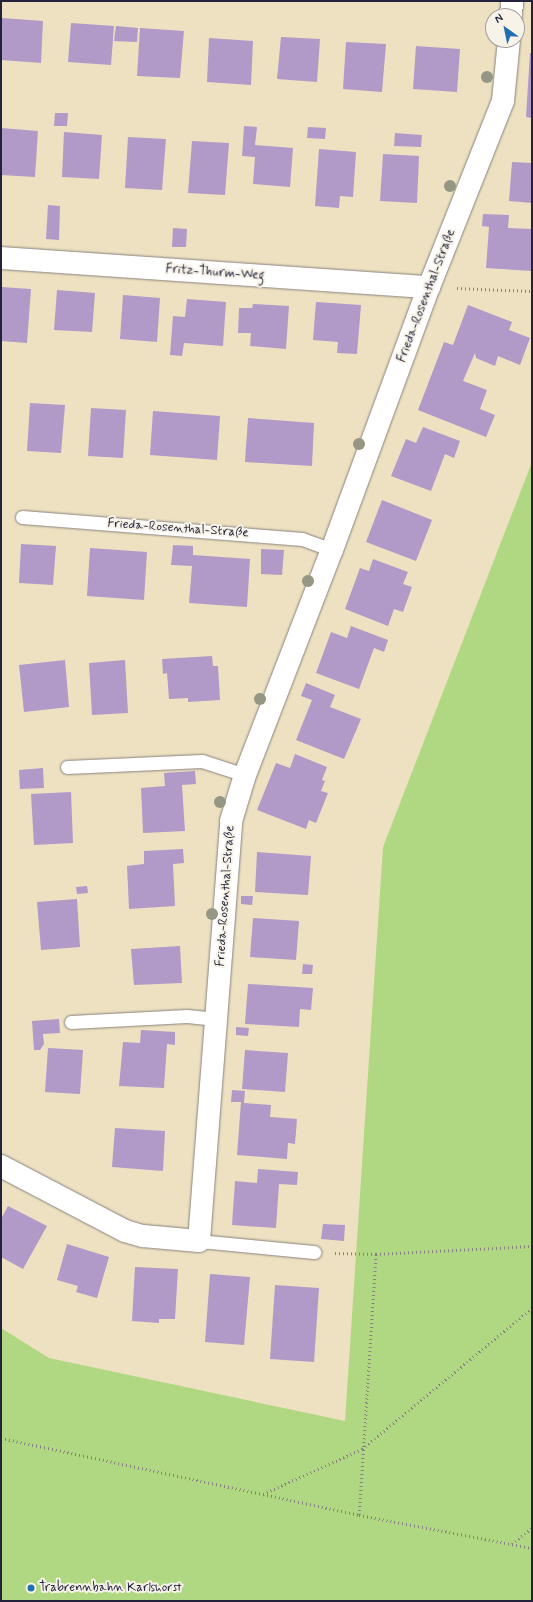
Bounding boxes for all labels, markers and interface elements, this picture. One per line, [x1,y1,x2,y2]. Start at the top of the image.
north arrow [485,8,525,48]
text: N [492,11,506,27]
street label: Frieda-Rosenthal-Straße [394,227,460,365]
street label: Fritz-Thurm-Weg [165,262,265,284]
street label: Frieda-Rosenthal-Straße [107,516,249,542]
street label: Frieda-Rosenthal-Straße [213,825,239,967]
place label: Trabrennbahn Karlshorst [39,1580,182,1596]
marker: Trabrennbahn Karlshorst [26,1583,36,1593]

